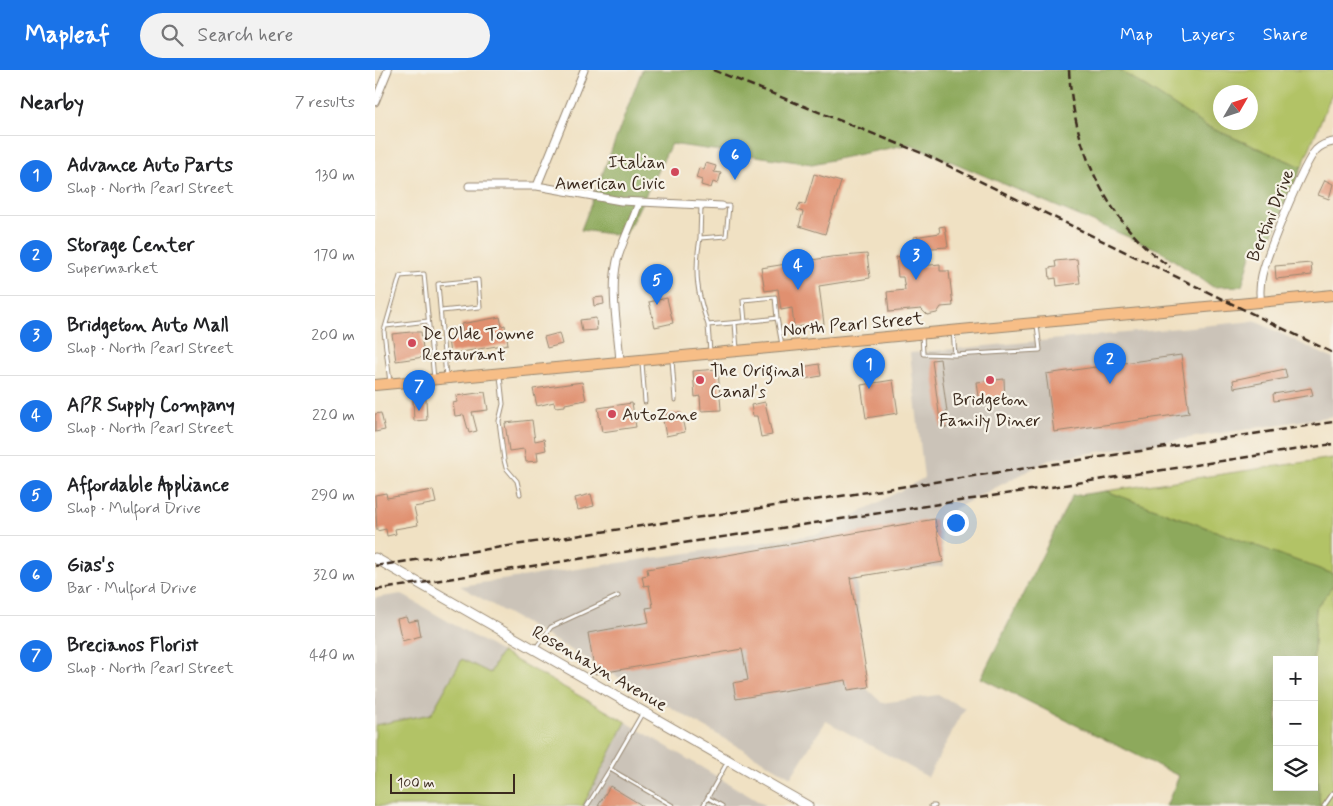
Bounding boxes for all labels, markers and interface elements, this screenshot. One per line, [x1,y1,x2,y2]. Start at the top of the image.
search box [140,13,490,58]
text: Mapleaf [25,20,110,51]
icon: search [158,21,186,49]
text: Search here [198,23,293,48]
text: Map [1120,23,1153,47]
text: Layers [1181,23,1235,47]
text: Share [1263,23,1308,47]
north arrow [1213,85,1258,130]
text: Nearby [20,89,84,117]
text: 7 results [295,92,355,113]
pin: 6 [719,139,751,180]
place label: Italian American Civic [555,151,665,196]
text: Advance Auto Parts [67,153,233,178]
text: 1 [32,165,40,186]
text: 130 m [314,165,355,186]
street label: Bertini Drive [1241,165,1300,265]
marker: Italian American Civic [669,166,681,178]
text: Shop · North Pearl Street [67,178,234,199]
text: Storage Center [67,233,194,258]
pin: 3 [900,239,932,280]
text: 2 [32,245,40,266]
text: 170 m [313,245,355,266]
pin: 4 [782,249,814,290]
text: Supermarket [67,258,158,279]
pin: 5 [641,264,673,305]
street label: North Pearl Street [782,307,925,343]
text: Bridgeton Auto Mall [67,313,229,338]
place label: De Olde Towne Restaurant [422,322,534,367]
text: 3 [32,325,40,346]
text: 200 m [311,325,355,346]
marker: De Olde Towne Restaurant [406,337,418,349]
text: Shop · North Pearl Street [67,338,234,359]
pin: 2 [1094,343,1126,384]
pin: 1 [853,348,885,389]
place label: The Original Canal's [710,359,804,404]
pin: 7 [403,370,435,411]
marker: The Original Canal's [694,374,706,386]
marker: Bridgeton Family Diner [984,374,996,386]
place label: Bridgeton Family Diner [939,388,1041,433]
text: APR Supply Company [67,393,235,418]
place label: AutoZone [622,403,698,427]
text: 4 [31,405,41,426]
text: 220 m [312,405,355,426]
marker: AutoZone [606,408,618,420]
text: Shop · North Pearl Street [67,418,234,439]
text: Affordable Appliance [67,473,229,498]
text: 5 [31,485,41,506]
text: 290 m [311,485,355,506]
text: Shop · Mulford Drive [67,498,201,519]
your location [943,510,969,536]
text: Gias's [67,553,114,578]
text: 6 [32,565,40,586]
text: 320 m [313,565,355,586]
text: Bar · Mulford Drive [67,578,197,599]
street label: Rosenhayn Avenue [527,620,672,718]
text: Brecianos Florist [67,633,198,658]
text: 7 [31,645,41,666]
text: 440 m [309,645,355,666]
map controls [1273,656,1318,791]
button: + [1273,656,1318,701]
text: Shop · North Pearl Street [67,658,234,679]
button: − [1273,701,1318,746]
button: layers [1273,746,1318,791]
scale bar [390,771,515,794]
text: 100 m [397,774,435,792]

